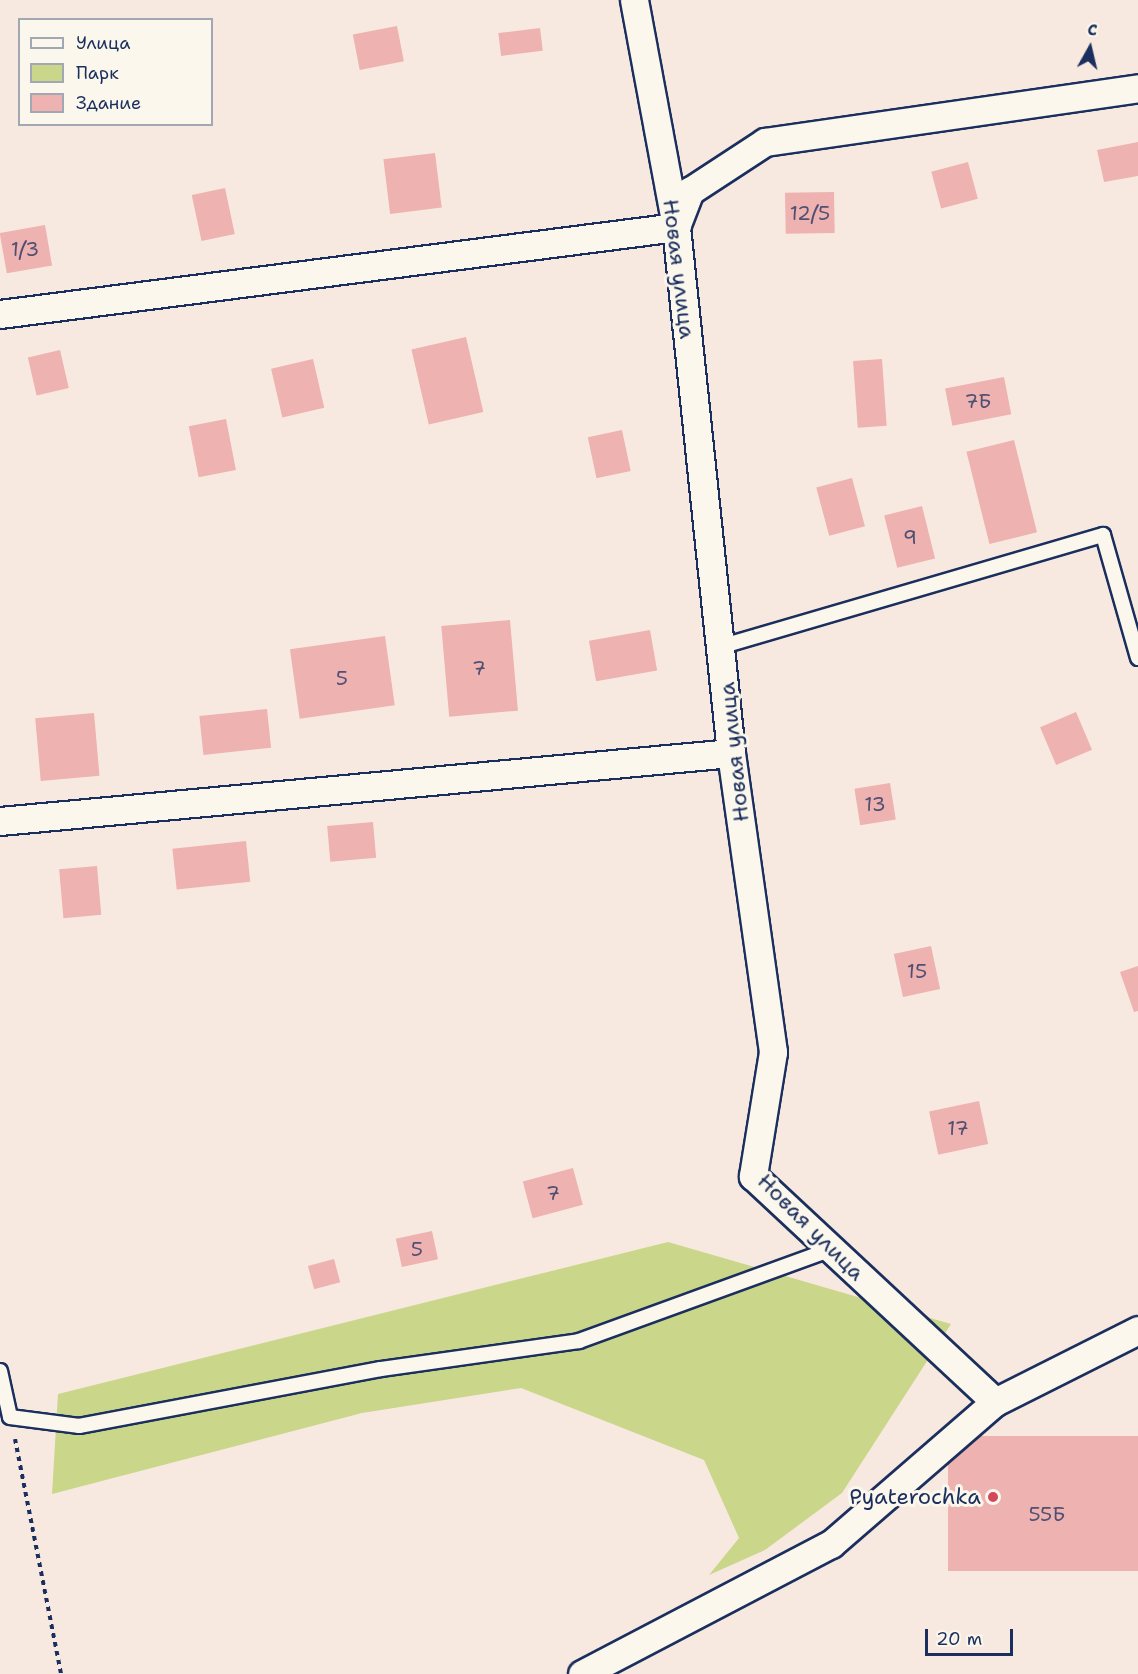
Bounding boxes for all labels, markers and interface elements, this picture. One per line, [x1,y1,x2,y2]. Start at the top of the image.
legend [18,18,213,126]
north arrow [1060,18,1120,78]
text: С [1086,19,1099,41]
text: Улица [76,31,130,55]
text: Парк [76,61,119,85]
text: Здание [76,91,141,115]
street label: Новая улица [657,198,701,340]
house number: 12/5 [790,201,830,225]
house number: 1/3 [11,237,39,261]
house number: 7Б [964,389,992,413]
house number: 9 [903,525,917,549]
house number: 7 [472,656,486,680]
house number: 5 [336,666,348,690]
street label: Новая улица [714,681,754,823]
house number: 13 [864,792,886,816]
house number: 15 [907,959,927,983]
house number: 17 [947,1116,969,1140]
street label: Новая улица [752,1168,870,1286]
house number: 7 [546,1181,560,1205]
house number: 5 [411,1237,423,1261]
place label: Pyaterochka [849,1484,981,1510]
marker: Pyaterochka [986,1490,1000,1504]
house number: 55Б [1028,1502,1066,1526]
scale bar [928,1617,1016,1655]
text: 20 m [936,1627,982,1651]

